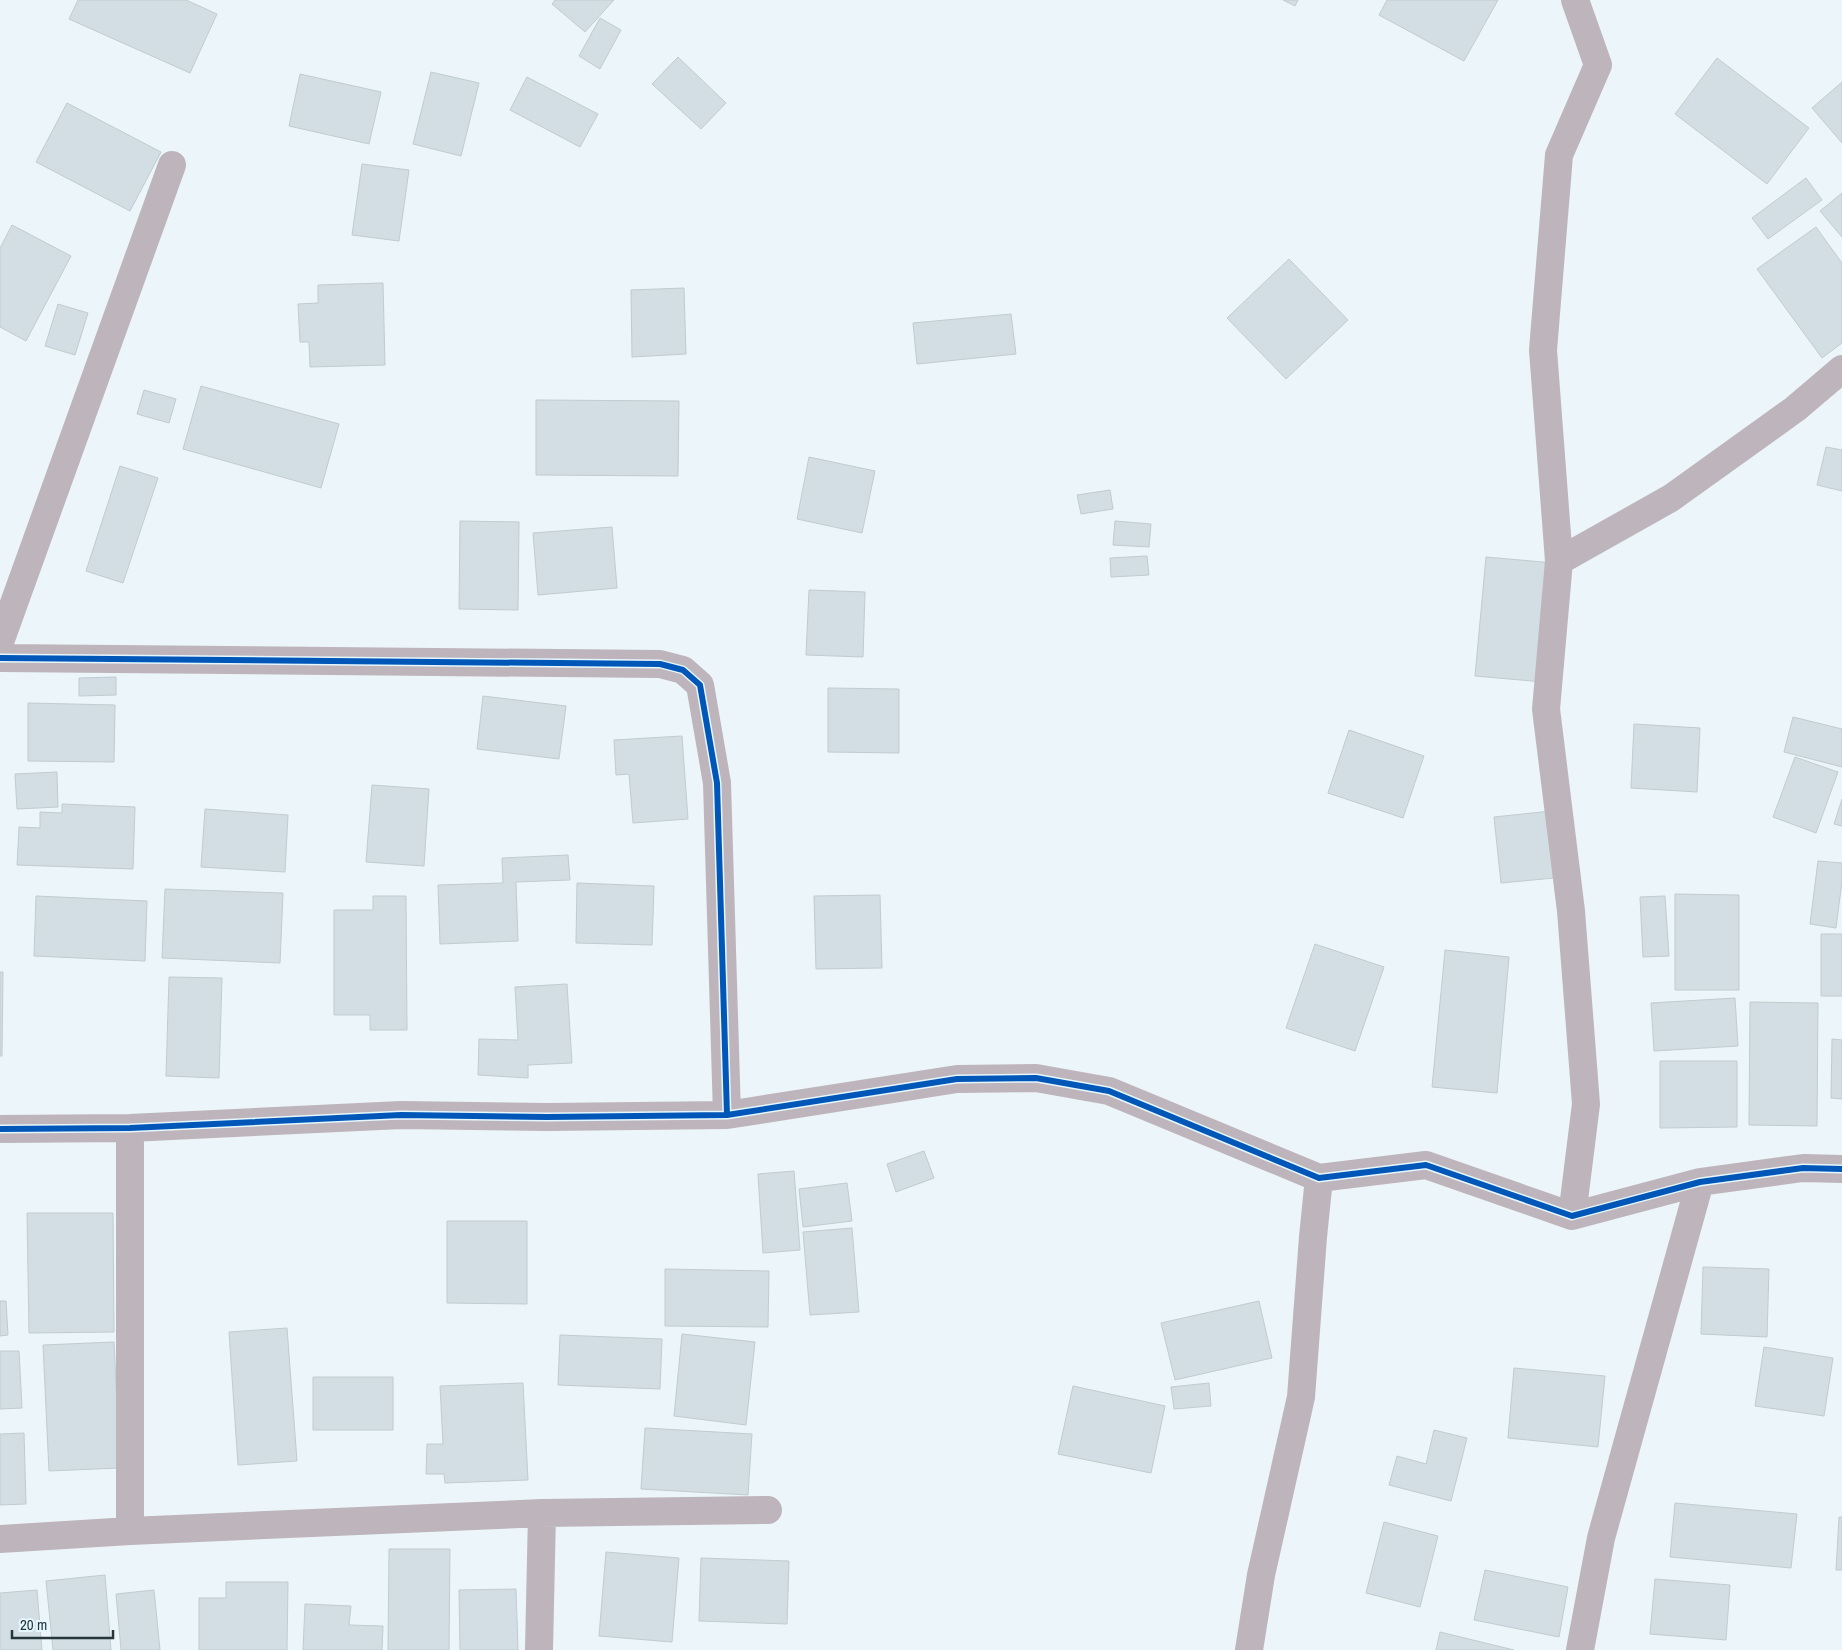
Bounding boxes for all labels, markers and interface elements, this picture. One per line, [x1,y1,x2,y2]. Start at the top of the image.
scale bar [12,1608,114,1640]
text: 20 m [20,1614,47,1635]

